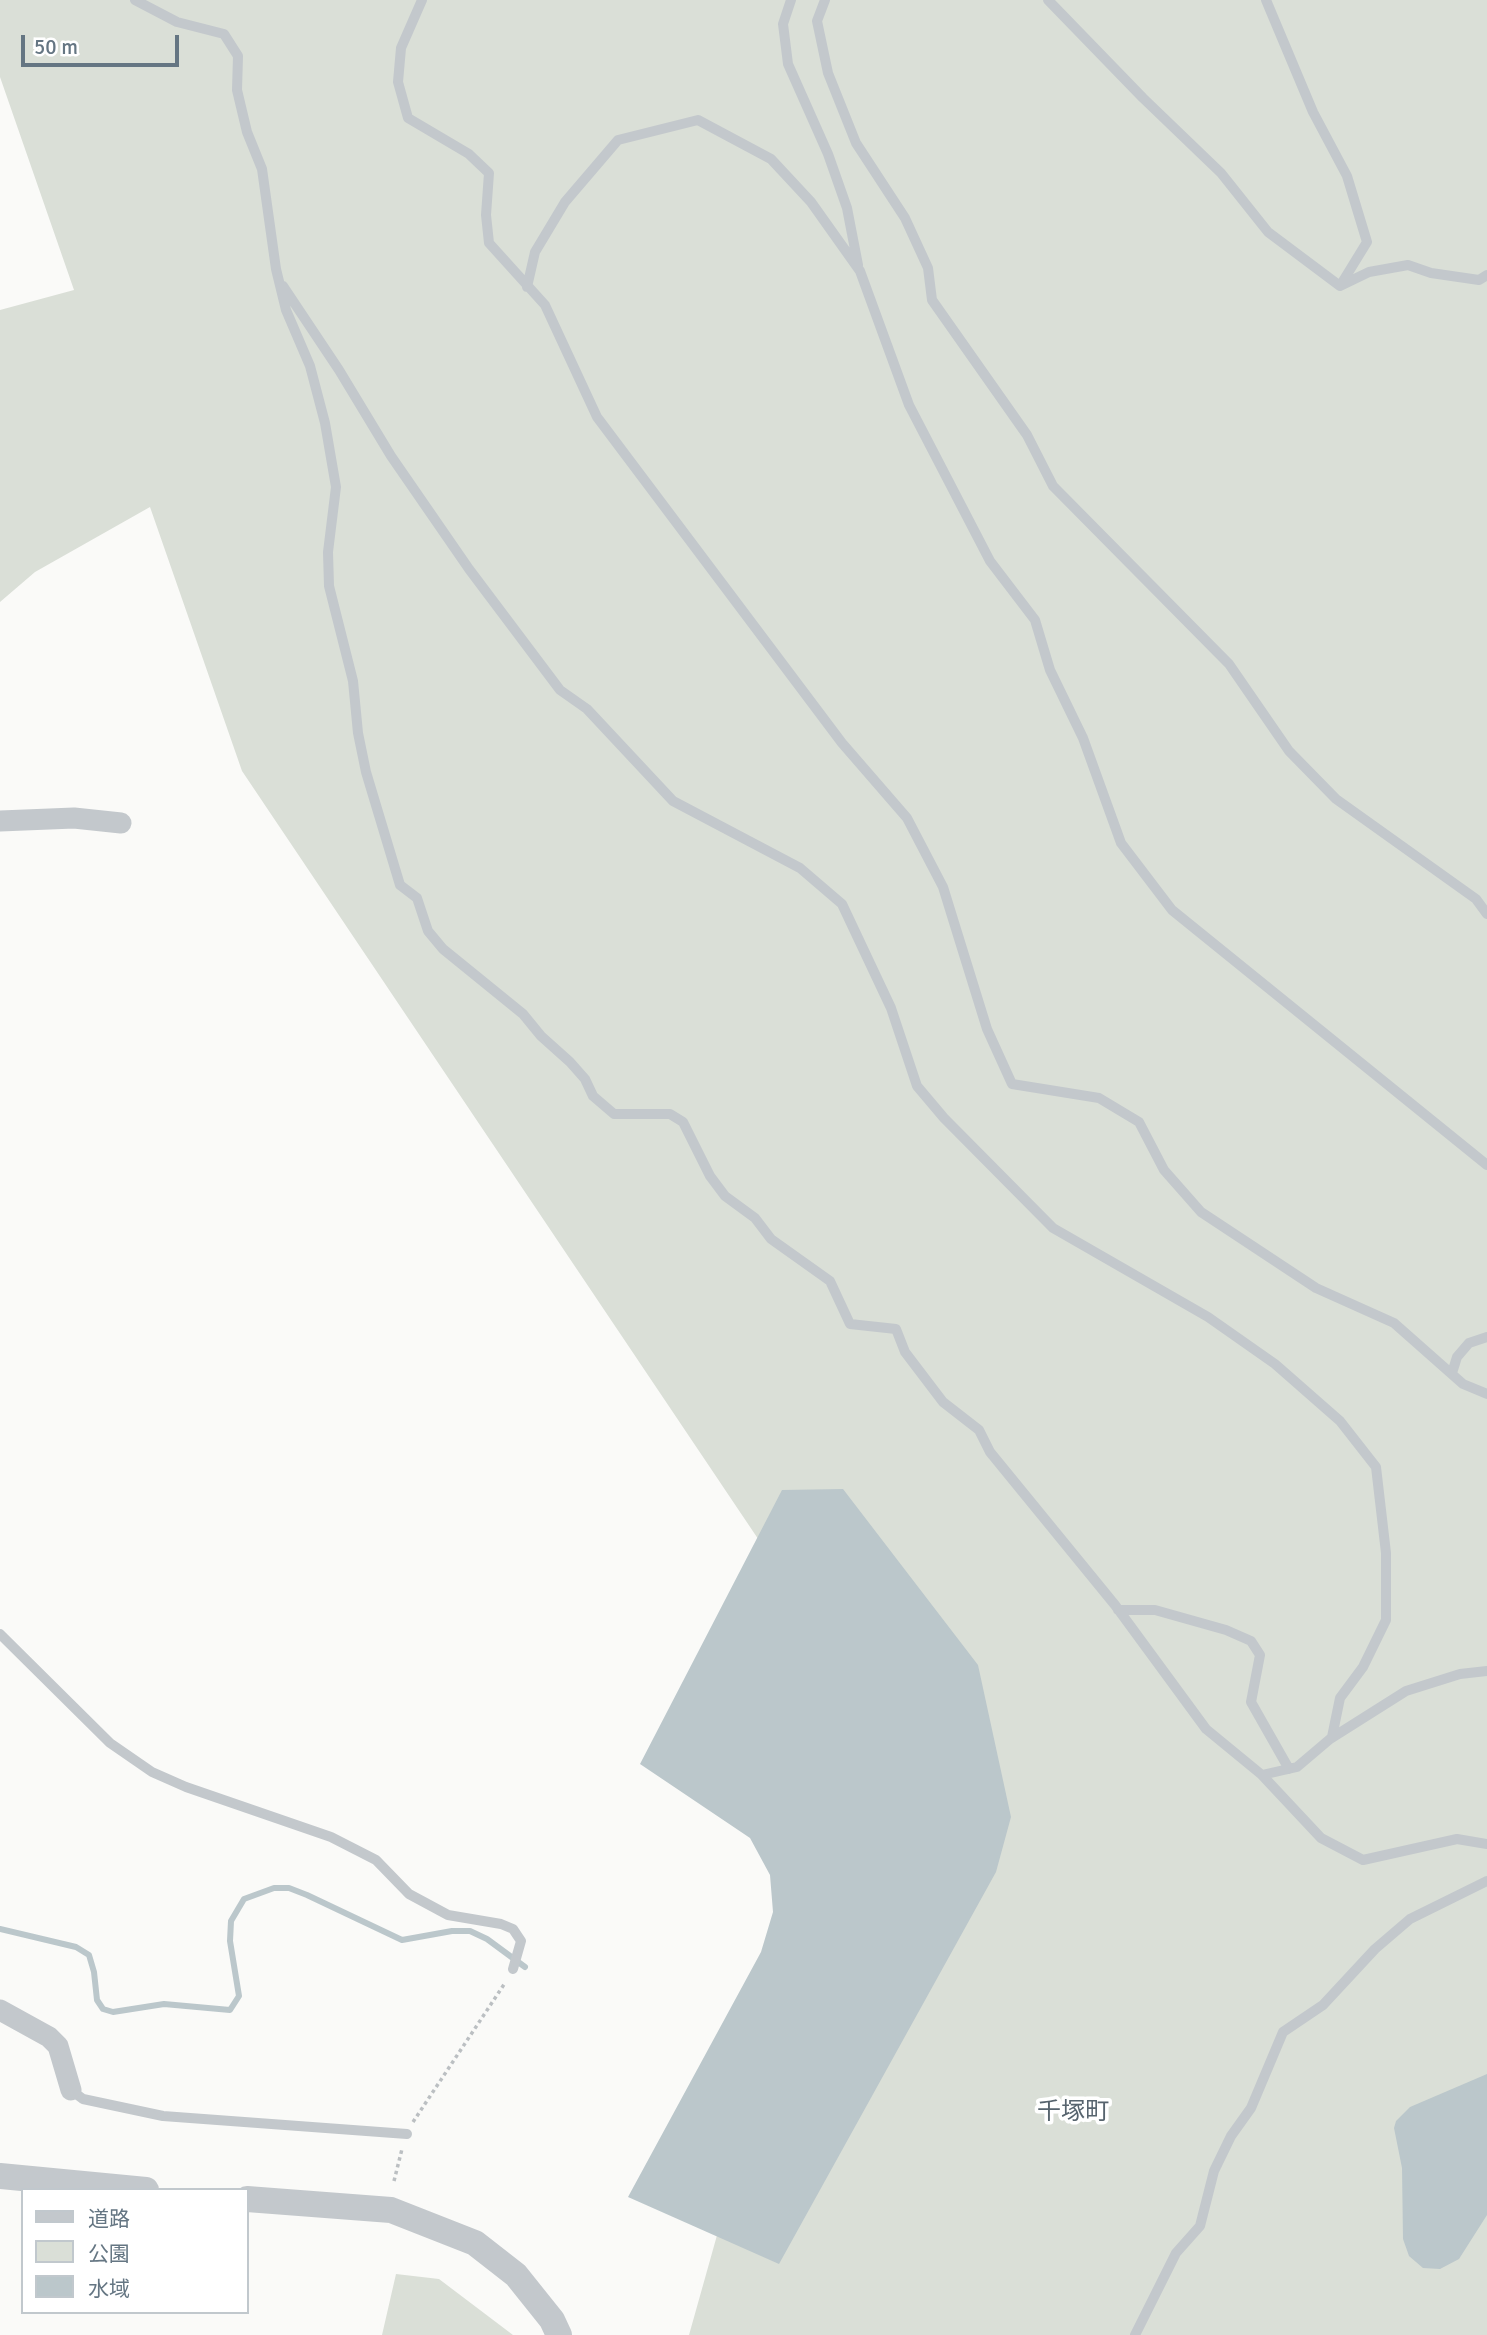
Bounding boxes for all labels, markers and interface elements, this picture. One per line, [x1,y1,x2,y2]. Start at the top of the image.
scale bar [24,21,182,65]
text: 50 m [34,34,78,60]
district label: 千塚町 [1037,2099,1109,2127]
legend [21,2188,248,2314]
text: 道路 [88,2206,130,2232]
text: 公園 [88,2241,130,2267]
text: 水域 [88,2276,130,2302]

